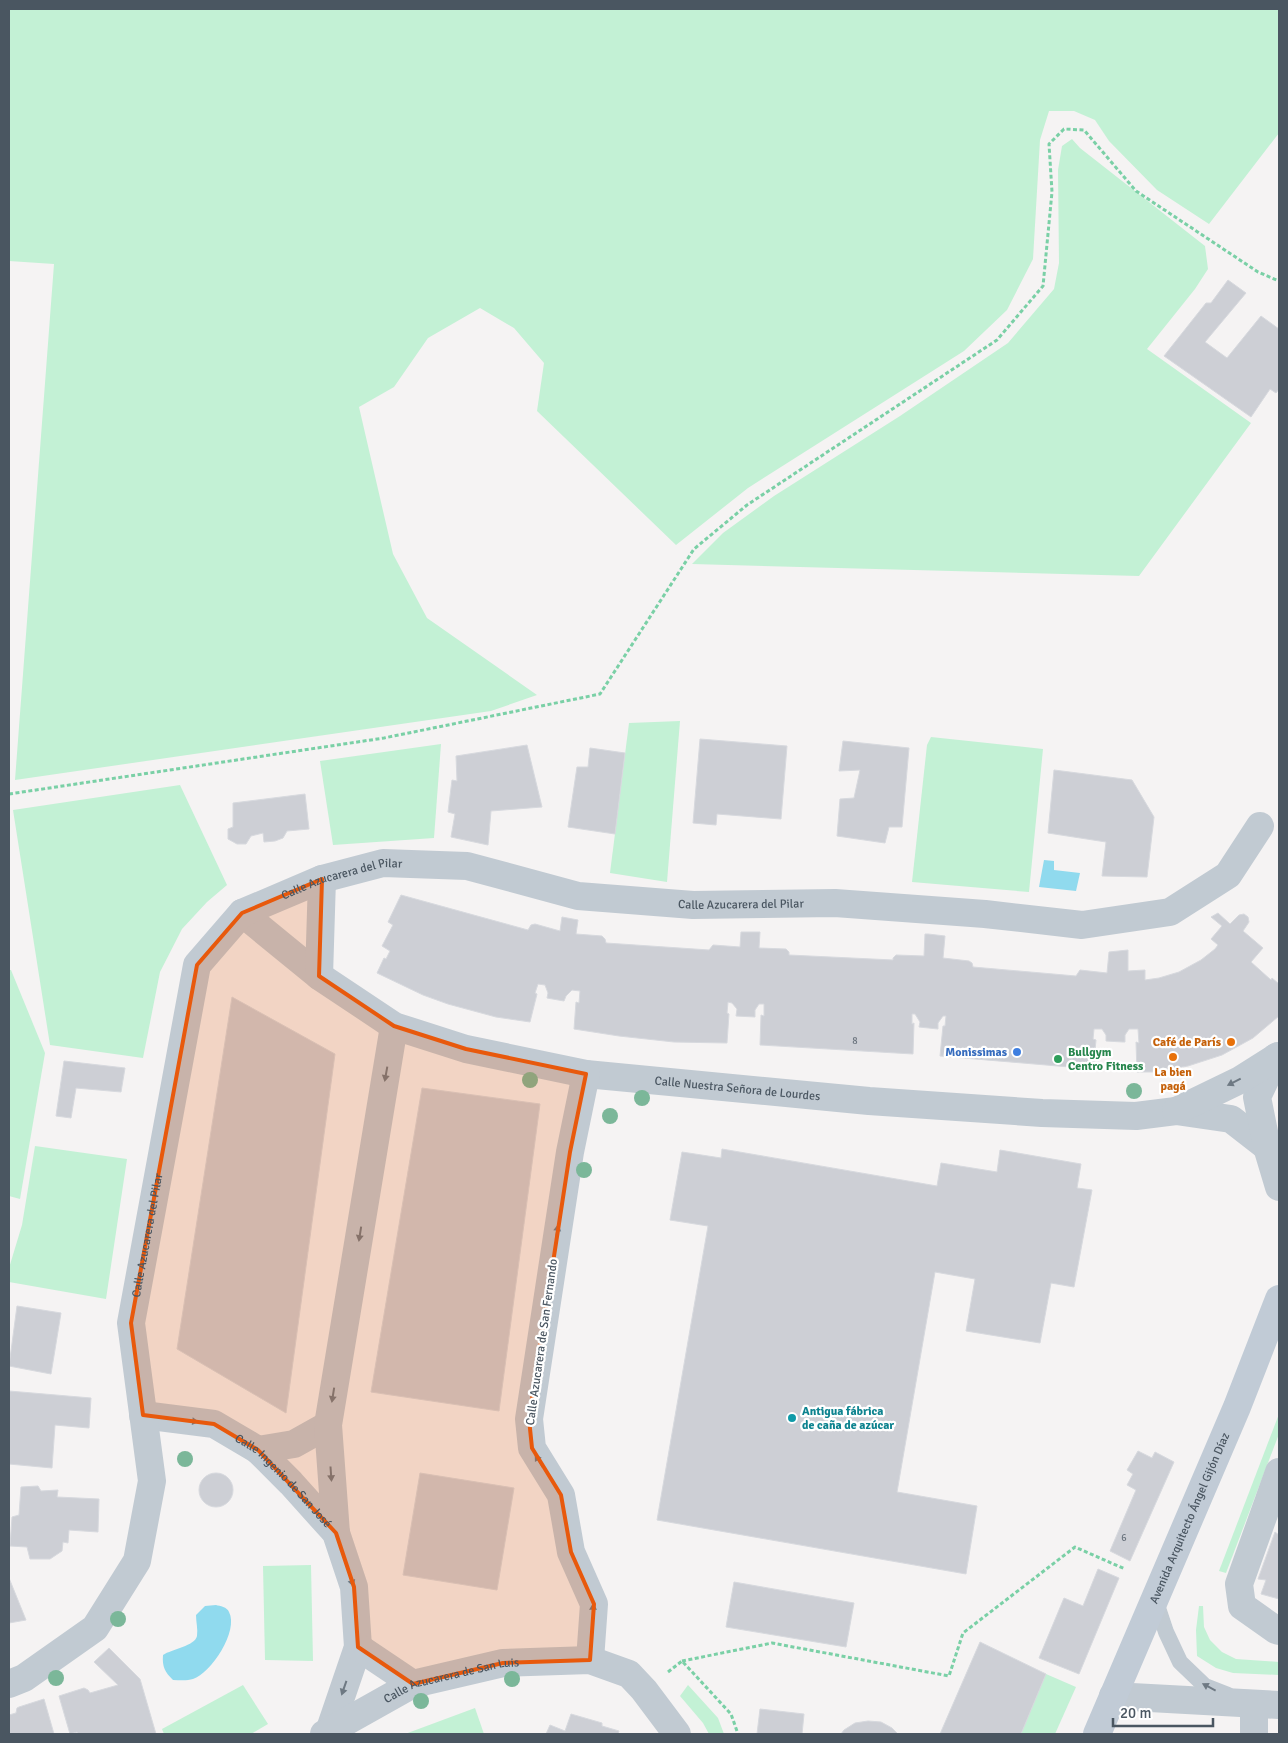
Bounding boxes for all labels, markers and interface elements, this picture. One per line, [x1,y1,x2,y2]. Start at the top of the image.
street label: Calle Azucarera del Pilar [279,855,403,903]
street label: Calle Azucarera del Pilar [678,896,805,913]
house number: 8 [852,1035,858,1047]
place label: Café de París [1153,1035,1222,1050]
marker: Café de París [1225,1036,1237,1048]
place label: Monissimas [945,1045,1008,1060]
place label: Bullgym Centro Fitness [1068,1045,1144,1074]
marker: Monissimas [1011,1046,1023,1058]
marker: La bien pagá [1167,1051,1179,1063]
marker: Bullgym Centro Fitness [1052,1053,1064,1065]
place label: La bien pagá [1154,1065,1192,1094]
one-way arrow [382,1066,390,1082]
street label: Calle Nuestra Señora de Lourdes [654,1073,821,1104]
one-way arrow [1227,1078,1242,1086]
street label: Calle Azucarera del Pilar [128,1172,166,1299]
one-way arrow [554,1224,562,1240]
one-way arrow [355,1227,363,1243]
street label: Calle Azucarera de San Fernando [523,1258,561,1426]
one-way arrow [329,1387,337,1403]
place label: Antigua fábrica de caña de azúcar [802,1404,894,1433]
marker: Antigua fábrica de caña de azúcar [786,1412,798,1424]
one-way arrow [184,1417,200,1425]
street label: Avenida Arquitecto Ángel Gijón Díaz [1146,1430,1233,1606]
street label: Calle Ingenio de San José [232,1431,335,1531]
one-way arrow [535,1454,544,1467]
one-way arrow [328,1466,336,1482]
house number: 6 [1121,1532,1127,1544]
one-way arrow [347,1572,355,1587]
one-way arrow [589,1603,597,1619]
street label: Calle Azucarera de San Luis [381,1655,519,1707]
one-way arrow [340,1681,347,1696]
one-way arrow [1201,1683,1216,1691]
scale bar [1113,1696,1213,1728]
text: 20 m [1120,1704,1151,1722]

